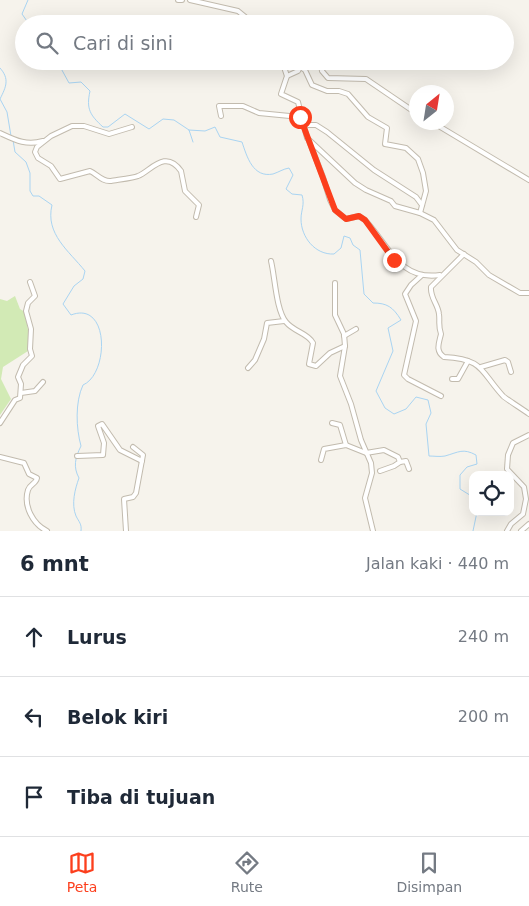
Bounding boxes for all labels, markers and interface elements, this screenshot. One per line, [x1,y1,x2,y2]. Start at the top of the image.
search box [15,15,514,70]
icon: search [33,29,61,57]
text: Cari di sini [73,32,173,54]
north arrow [409,85,454,130]
route start [289,106,312,129]
route end [383,249,406,272]
map controls [469,471,514,516]
button: locate [469,471,514,516]
text: 6 mnt [20,552,89,576]
text: Jalan kaki · 440 m [366,554,509,573]
icon: ahead [20,623,48,651]
text: Lurus [67,626,127,648]
text: 240 m [458,627,509,646]
icon: left [20,703,48,731]
text: Belok kiri [67,706,168,728]
text: 200 m [458,707,509,726]
icon: arrive [20,783,48,811]
text: Tiba di tujuan [67,786,215,808]
tab: Peta [67,849,97,895]
tab: Rute [231,849,263,895]
tab: Disimpan [396,849,462,895]

